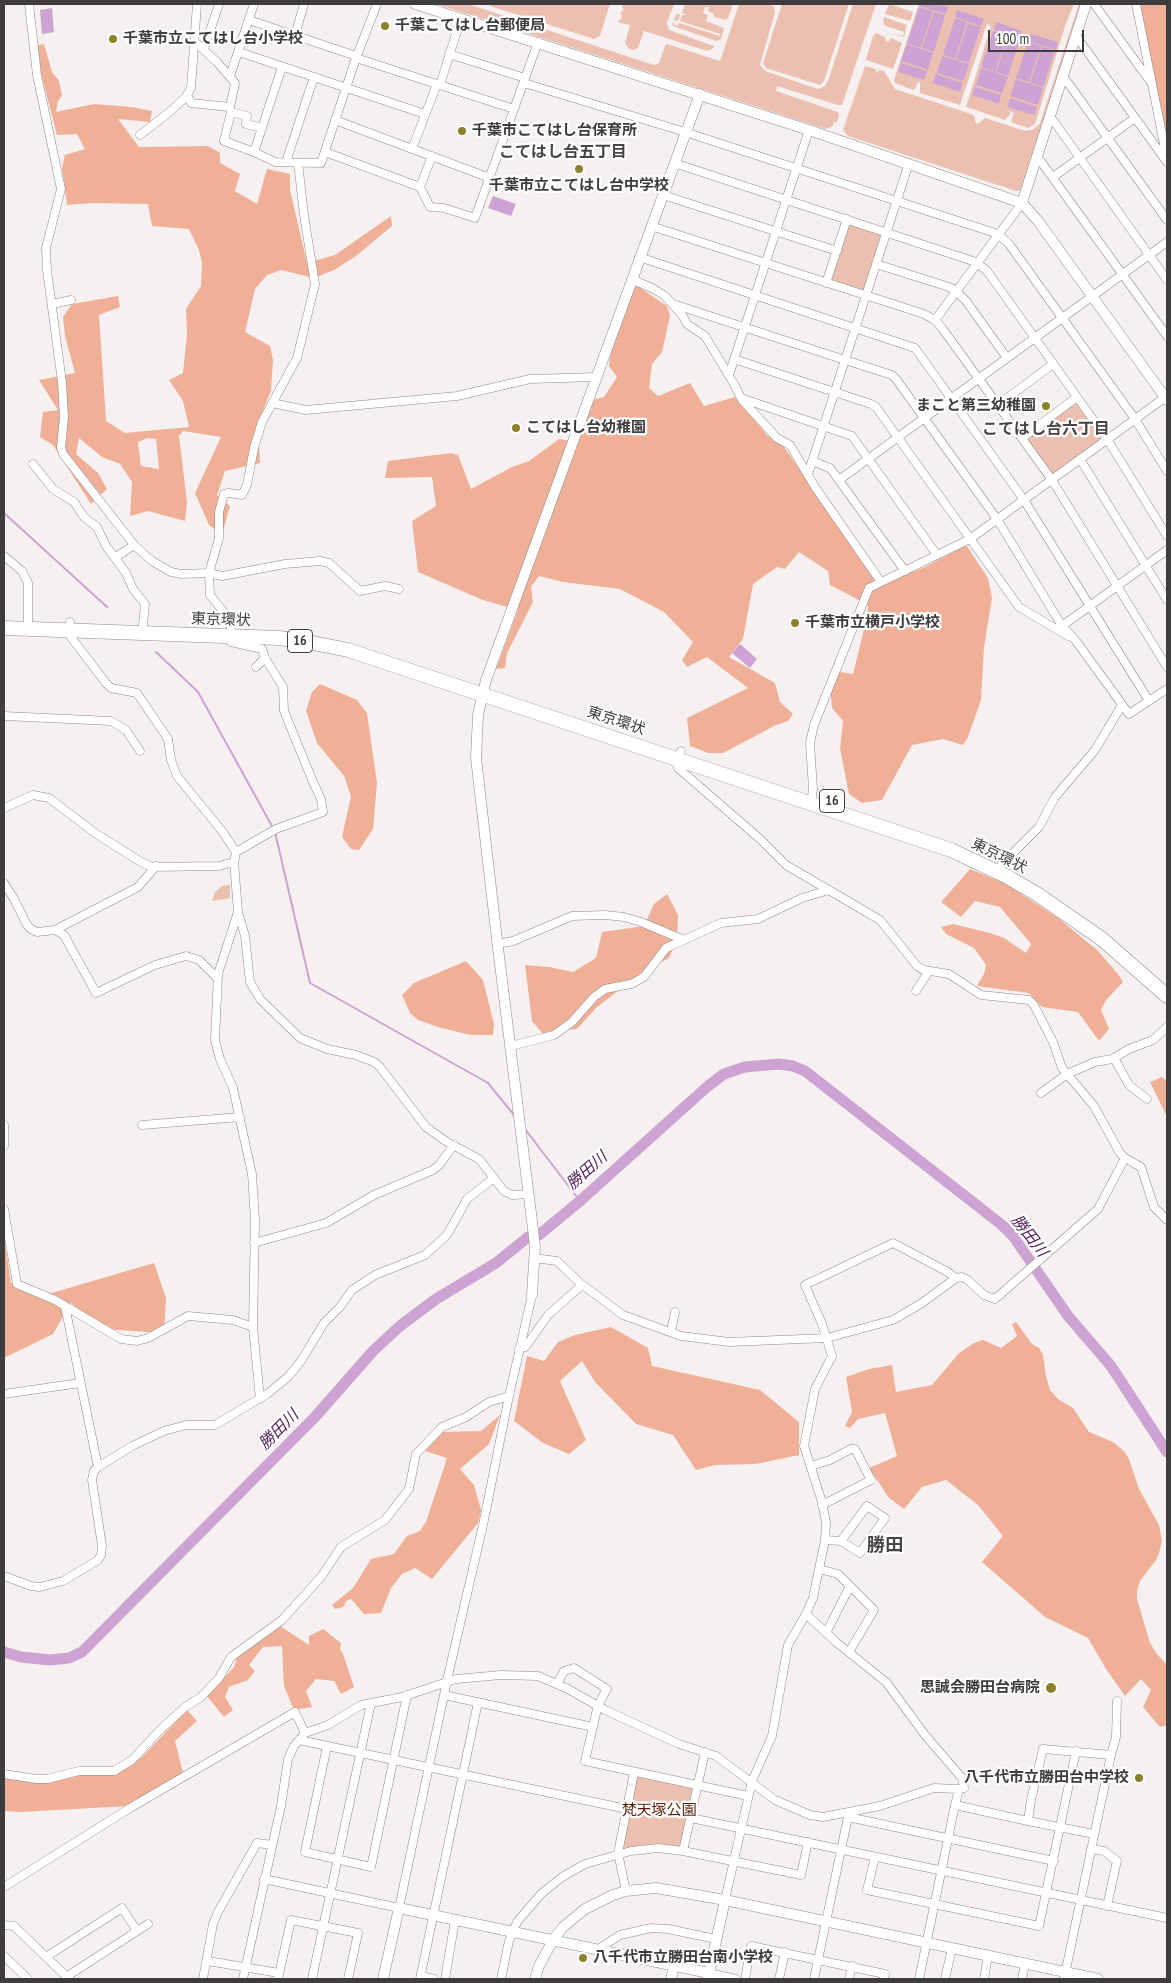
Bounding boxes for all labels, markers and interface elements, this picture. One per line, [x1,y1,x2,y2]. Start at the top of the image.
place label: 千葉こてはし台郵便局 [395,17,545,35]
marker: 千葉こてはし台郵便局 [379,20,391,32]
scale bar [991,20,1087,52]
text: 100 m [996,29,1029,48]
place label: 千葉市立こてはし台小学校 [123,30,303,48]
marker: 千葉市立こてはし台小学校 [107,33,119,45]
place label: 千葉市こてはし台保育所 [472,122,637,140]
marker: 千葉市こてはし台保育所 [456,125,468,137]
district label: こてはし台五丁目 [499,142,627,162]
marker: 千葉市立こてはし台中学校 [573,163,585,175]
place label: 千葉市立こてはし台中学校 [489,177,669,195]
place label: まこと第三幼稚園 [916,397,1036,415]
marker: まこと第三幼稚園 [1040,400,1052,412]
place label: こてはし台幼稚園 [526,419,646,437]
district label: こてはし台六丁目 [982,419,1110,439]
marker: こてはし台幼稚園 [510,422,522,434]
street label: 東京環状 [191,610,251,630]
place label: 千葉市立横戸小学校 [805,614,940,632]
marker: 千葉市立横戸小学校 [789,617,801,629]
road number: 16 [288,630,312,652]
street label: 東京環状 [585,703,647,739]
road number: 16 [820,789,844,812]
street label: 東京環状 [968,835,1030,877]
water label: 勝田川 [563,1148,611,1194]
water label: 勝田川 [1007,1211,1051,1261]
water label: 勝田川 [255,1406,303,1454]
district label: 勝田 [867,1535,903,1557]
place label: 思誠会勝田台病院 [920,1679,1040,1697]
marker: 思誠会勝田台病院 [1044,1681,1058,1695]
place label: 八千代市立勝田台中学校 [964,1769,1129,1787]
marker: 八千代市立勝田台中学校 [1133,1772,1145,1784]
park label: 梵天塚公園 [622,1802,696,1820]
place label: 八千代市立勝田台南小学校 [593,1949,773,1967]
marker: 八千代市立勝田台南小学校 [577,1952,589,1964]

